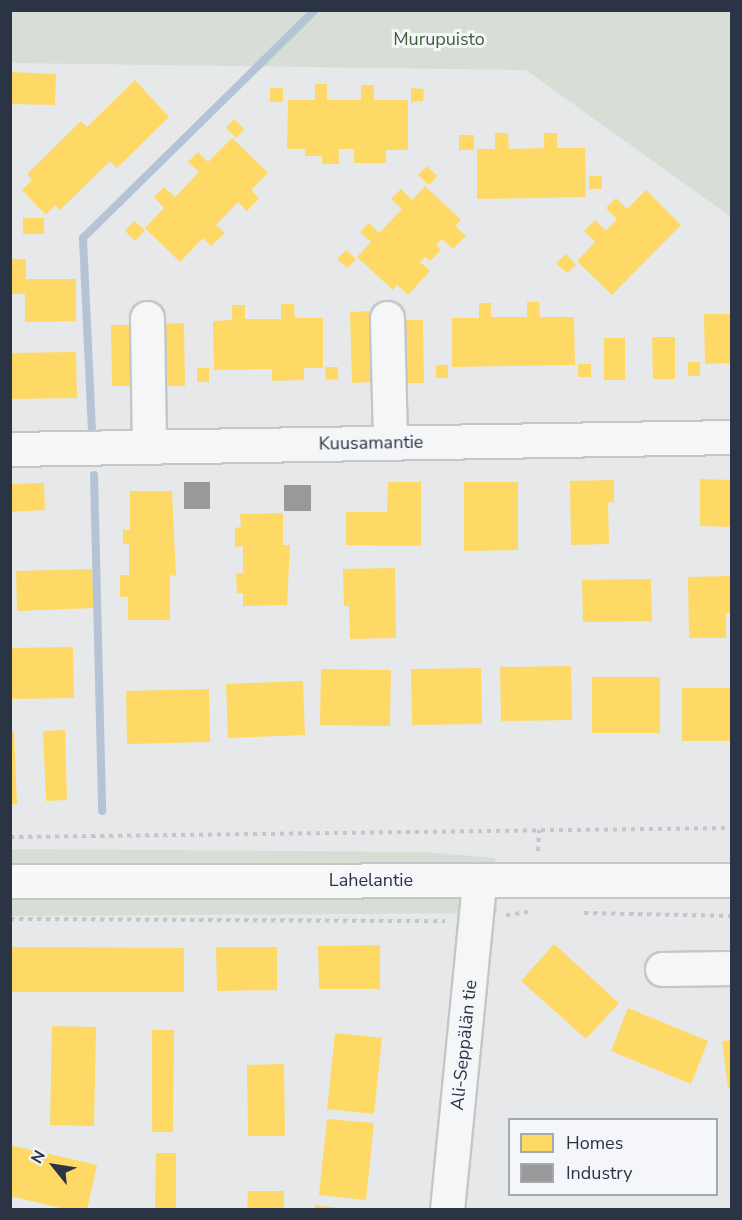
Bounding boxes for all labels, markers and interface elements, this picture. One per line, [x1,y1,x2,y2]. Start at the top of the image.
park label: Murupuisto [393,28,485,50]
street label: Kuusamantie [318,431,424,455]
street label: Lahelantie [329,869,413,891]
street label: Ali-Seppälän tie [446,979,482,1111]
legend [508,1118,718,1196]
text: Homes [566,1131,623,1155]
north arrow [24,1136,84,1196]
text: N [26,1146,51,1168]
text: Industry [566,1161,633,1185]

